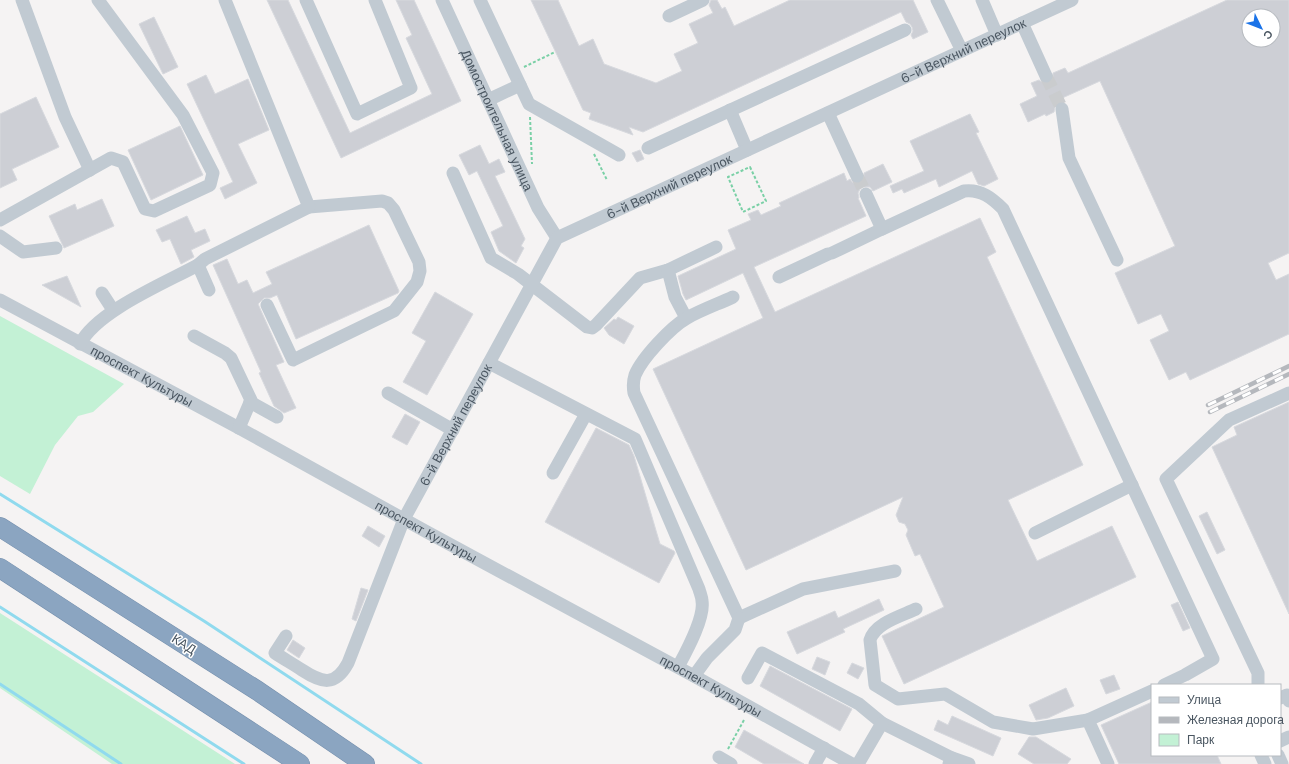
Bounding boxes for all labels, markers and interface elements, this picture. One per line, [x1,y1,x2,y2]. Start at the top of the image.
north arrow [1241,8,1281,48]
street label: 6-й Верхний переулок [898,14,1029,87]
text: С [1260,27,1276,43]
street label: Домостроительная улица [457,46,538,194]
street label: 6-й Верхний переулок [604,150,735,223]
street label: проспект Культуры [88,342,196,410]
street label: 6-й Верхний переулок [415,361,495,489]
street label: проспект Культуры [372,497,480,566]
street label: КАД [169,630,199,658]
street label: проспект Культуры [657,651,765,721]
legend [1151,684,1281,756]
text: Улица [1187,692,1221,708]
text: Железная дорога [1187,712,1284,728]
text: Парк [1187,732,1215,748]

